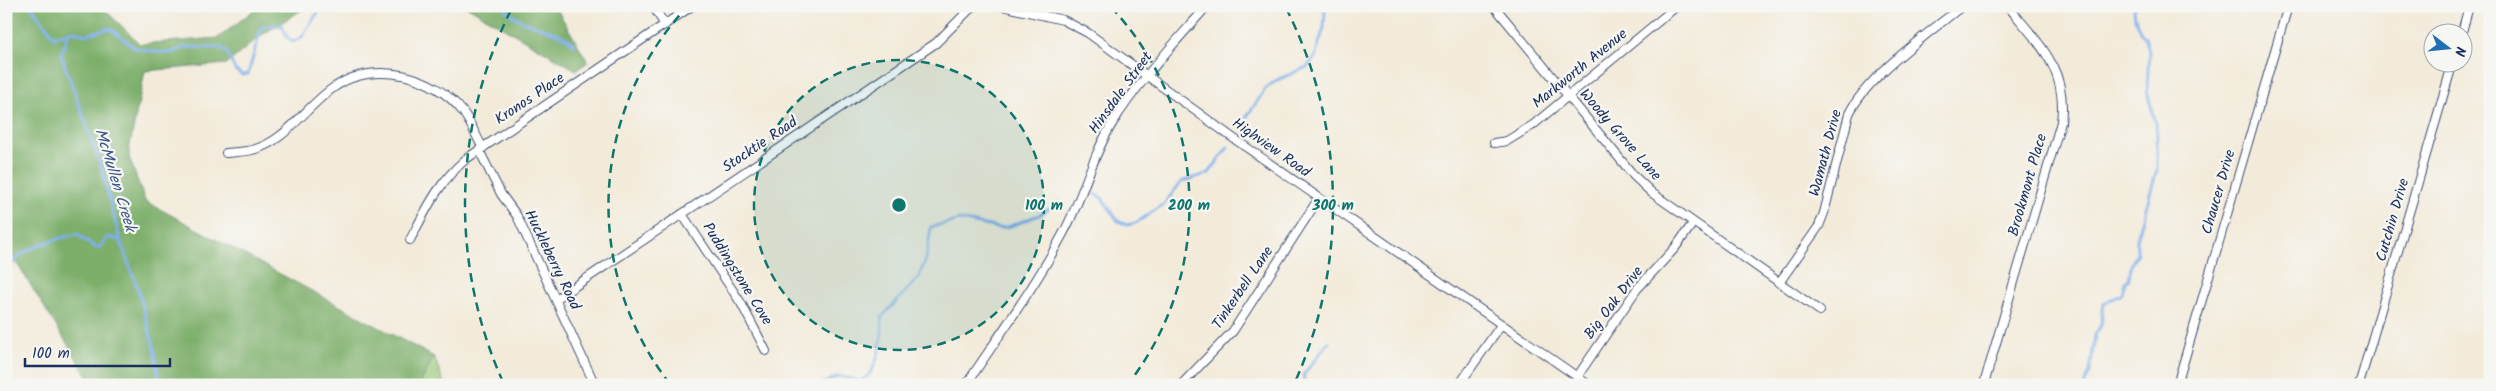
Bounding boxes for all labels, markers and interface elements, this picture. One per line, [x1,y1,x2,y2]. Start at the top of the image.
north arrow [2424,22,2474,72]
street label: Markworth Avenue [1527,23,1633,115]
text: N [2448,44,2471,59]
street label: Hinsdale Street [1083,47,1159,139]
street label: Kronos Place [490,67,570,131]
street label: Woody Grove Lane [1573,83,1667,187]
street label: Wamath Drive [1803,107,1849,199]
street label: Stocktie Road [717,111,803,179]
street label: Highview Road [1227,112,1316,184]
water label: McMullen Creek [87,125,143,237]
street label: Brookmont Place [2002,131,2054,239]
street label: Chaucer Drive [2195,147,2243,237]
street label: Cutchin Drive [2370,175,2416,264]
text: 100 m [1025,194,1063,218]
text: 200 m [1168,194,1210,218]
text: 300 m [1311,194,1354,218]
centre of rings [890,196,908,214]
street label: Huckleberry Road [517,206,587,315]
street label: Puddingstone Cove [696,218,778,330]
street label: Tinkerbell Lane [1206,241,1280,335]
street label: Big Oak Drive [1578,261,1650,345]
scale bar [25,336,170,368]
text: 100 m [32,342,70,366]

